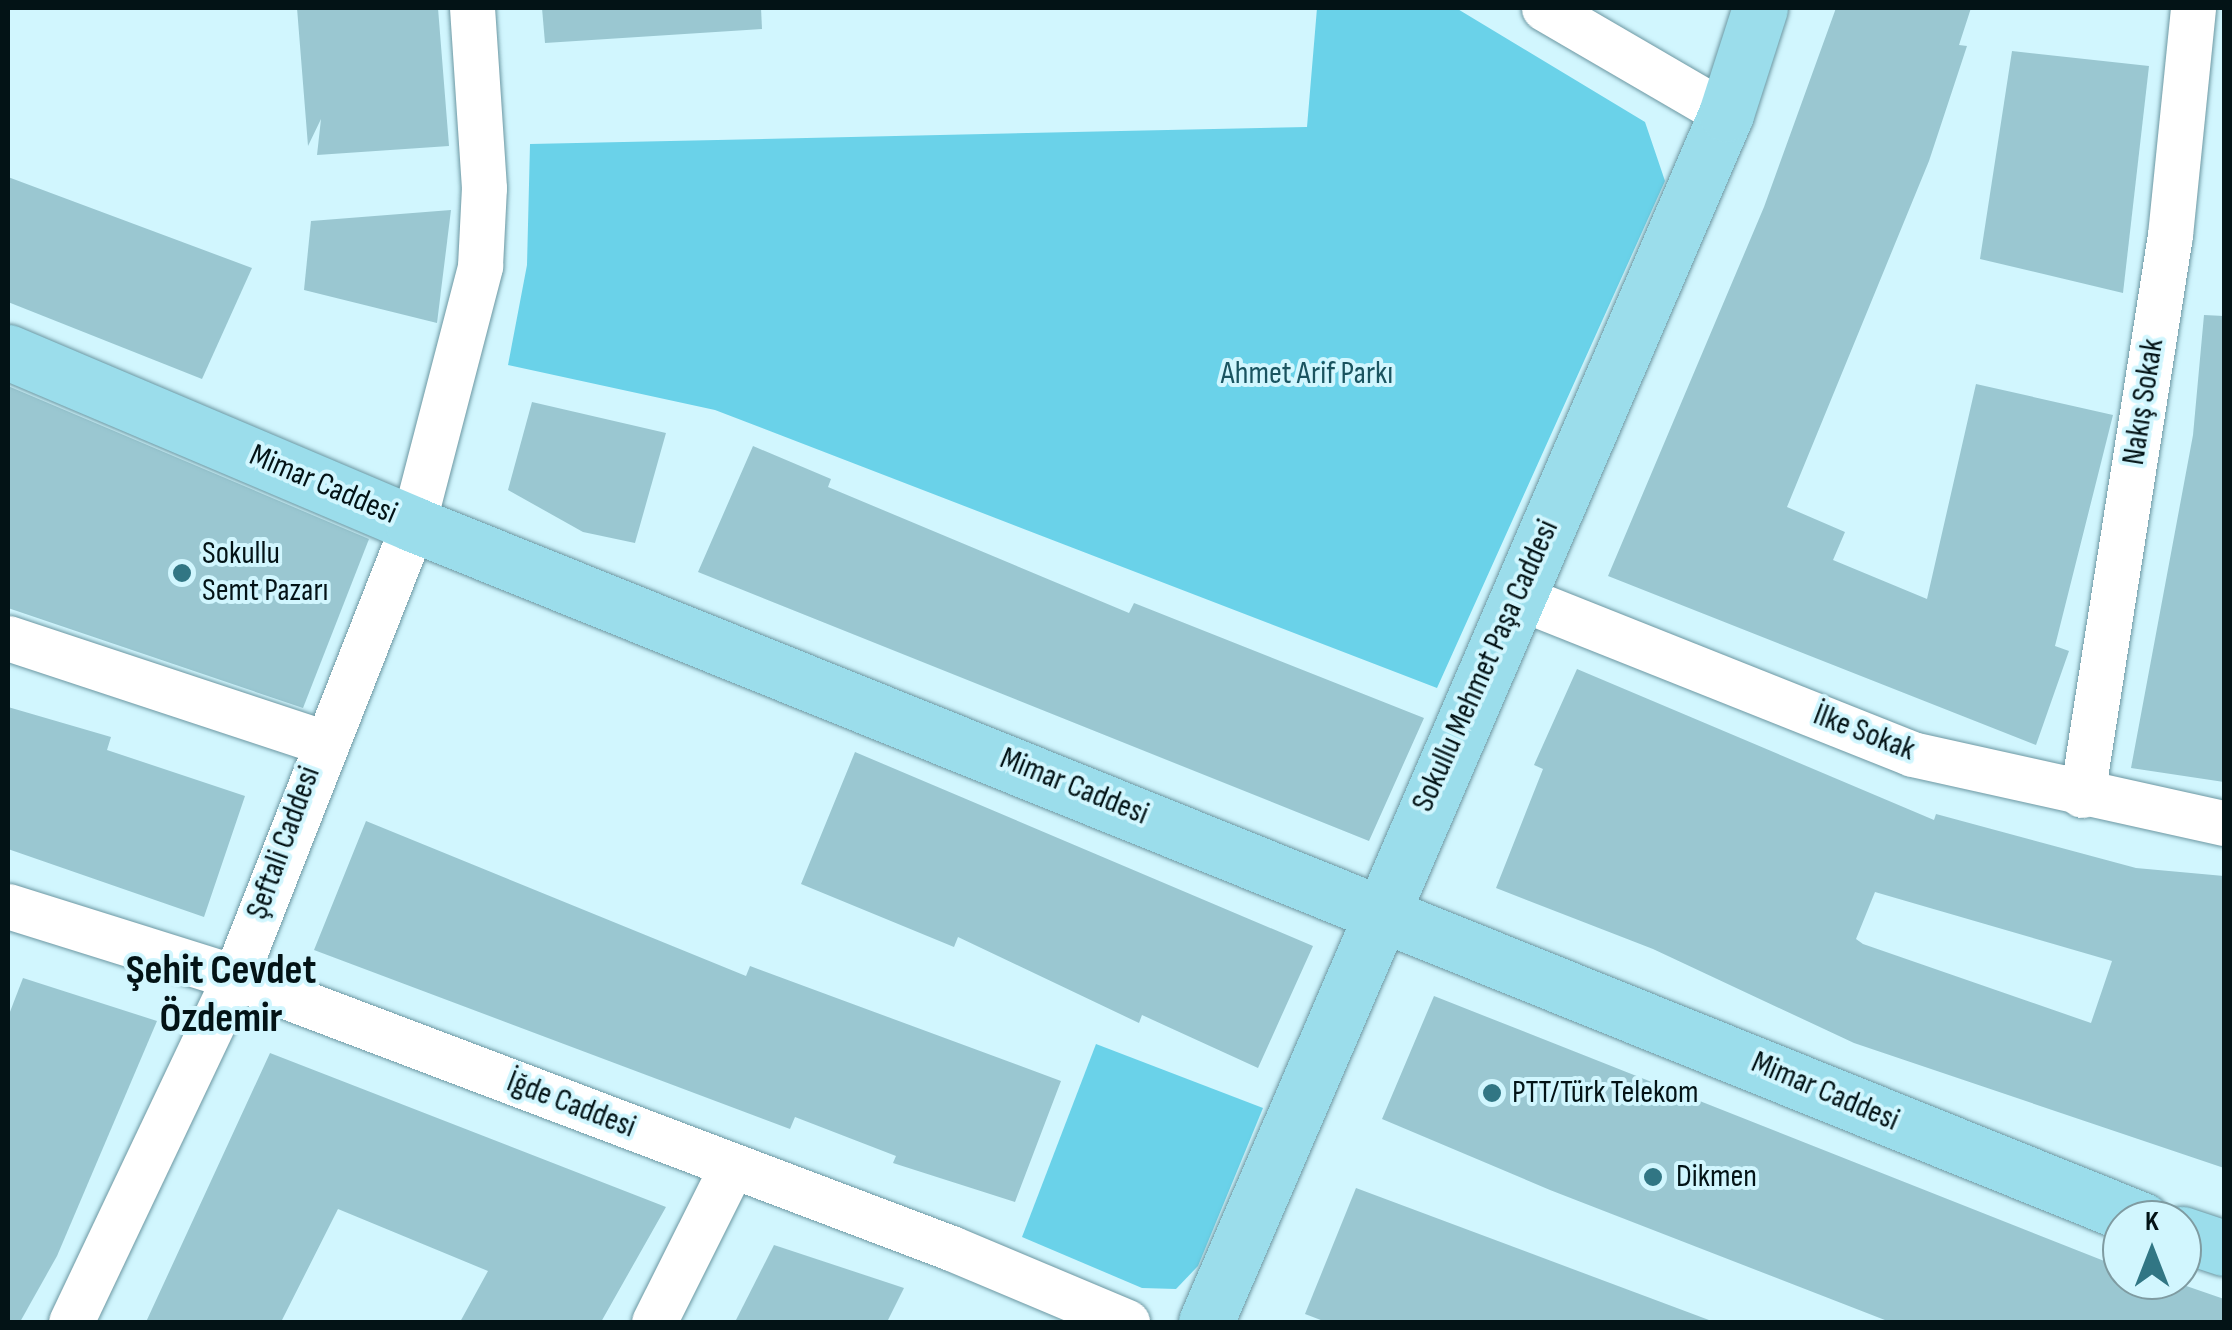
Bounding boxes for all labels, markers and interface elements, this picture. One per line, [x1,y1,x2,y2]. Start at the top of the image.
street label: Nakış Sokak [2115,336,2173,468]
park label: Ahmet Arif Parkı [1221,355,1393,393]
street label: Mimar Caddesi [244,437,402,533]
street label: Sokullu Mehmet Paşa Caddesi [1404,514,1568,818]
place label: Sokullu Semt Pazarı [202,536,329,611]
marker: Sokullu Semt Pazarı [171,562,193,584]
street label: İlke Sokak [1808,696,1920,770]
street label: Mimar Caddesi [994,740,1154,834]
street label: Şeftali Caddesi [239,761,329,925]
district label: Şehit Cevdet Özdemir [126,946,316,1044]
street label: Mimar Caddesi [1746,1044,1904,1140]
street label: İğde Caddesi [501,1063,641,1147]
place label: PTT/Türk Telekom [1512,1074,1699,1112]
marker: PTT/Türk Telekom [1481,1082,1503,1104]
place label: Dikmen [1676,1158,1757,1196]
marker: Dikmen [1640,1164,1666,1190]
north arrow [2102,1200,2202,1300]
text: K [2145,1205,2159,1238]

